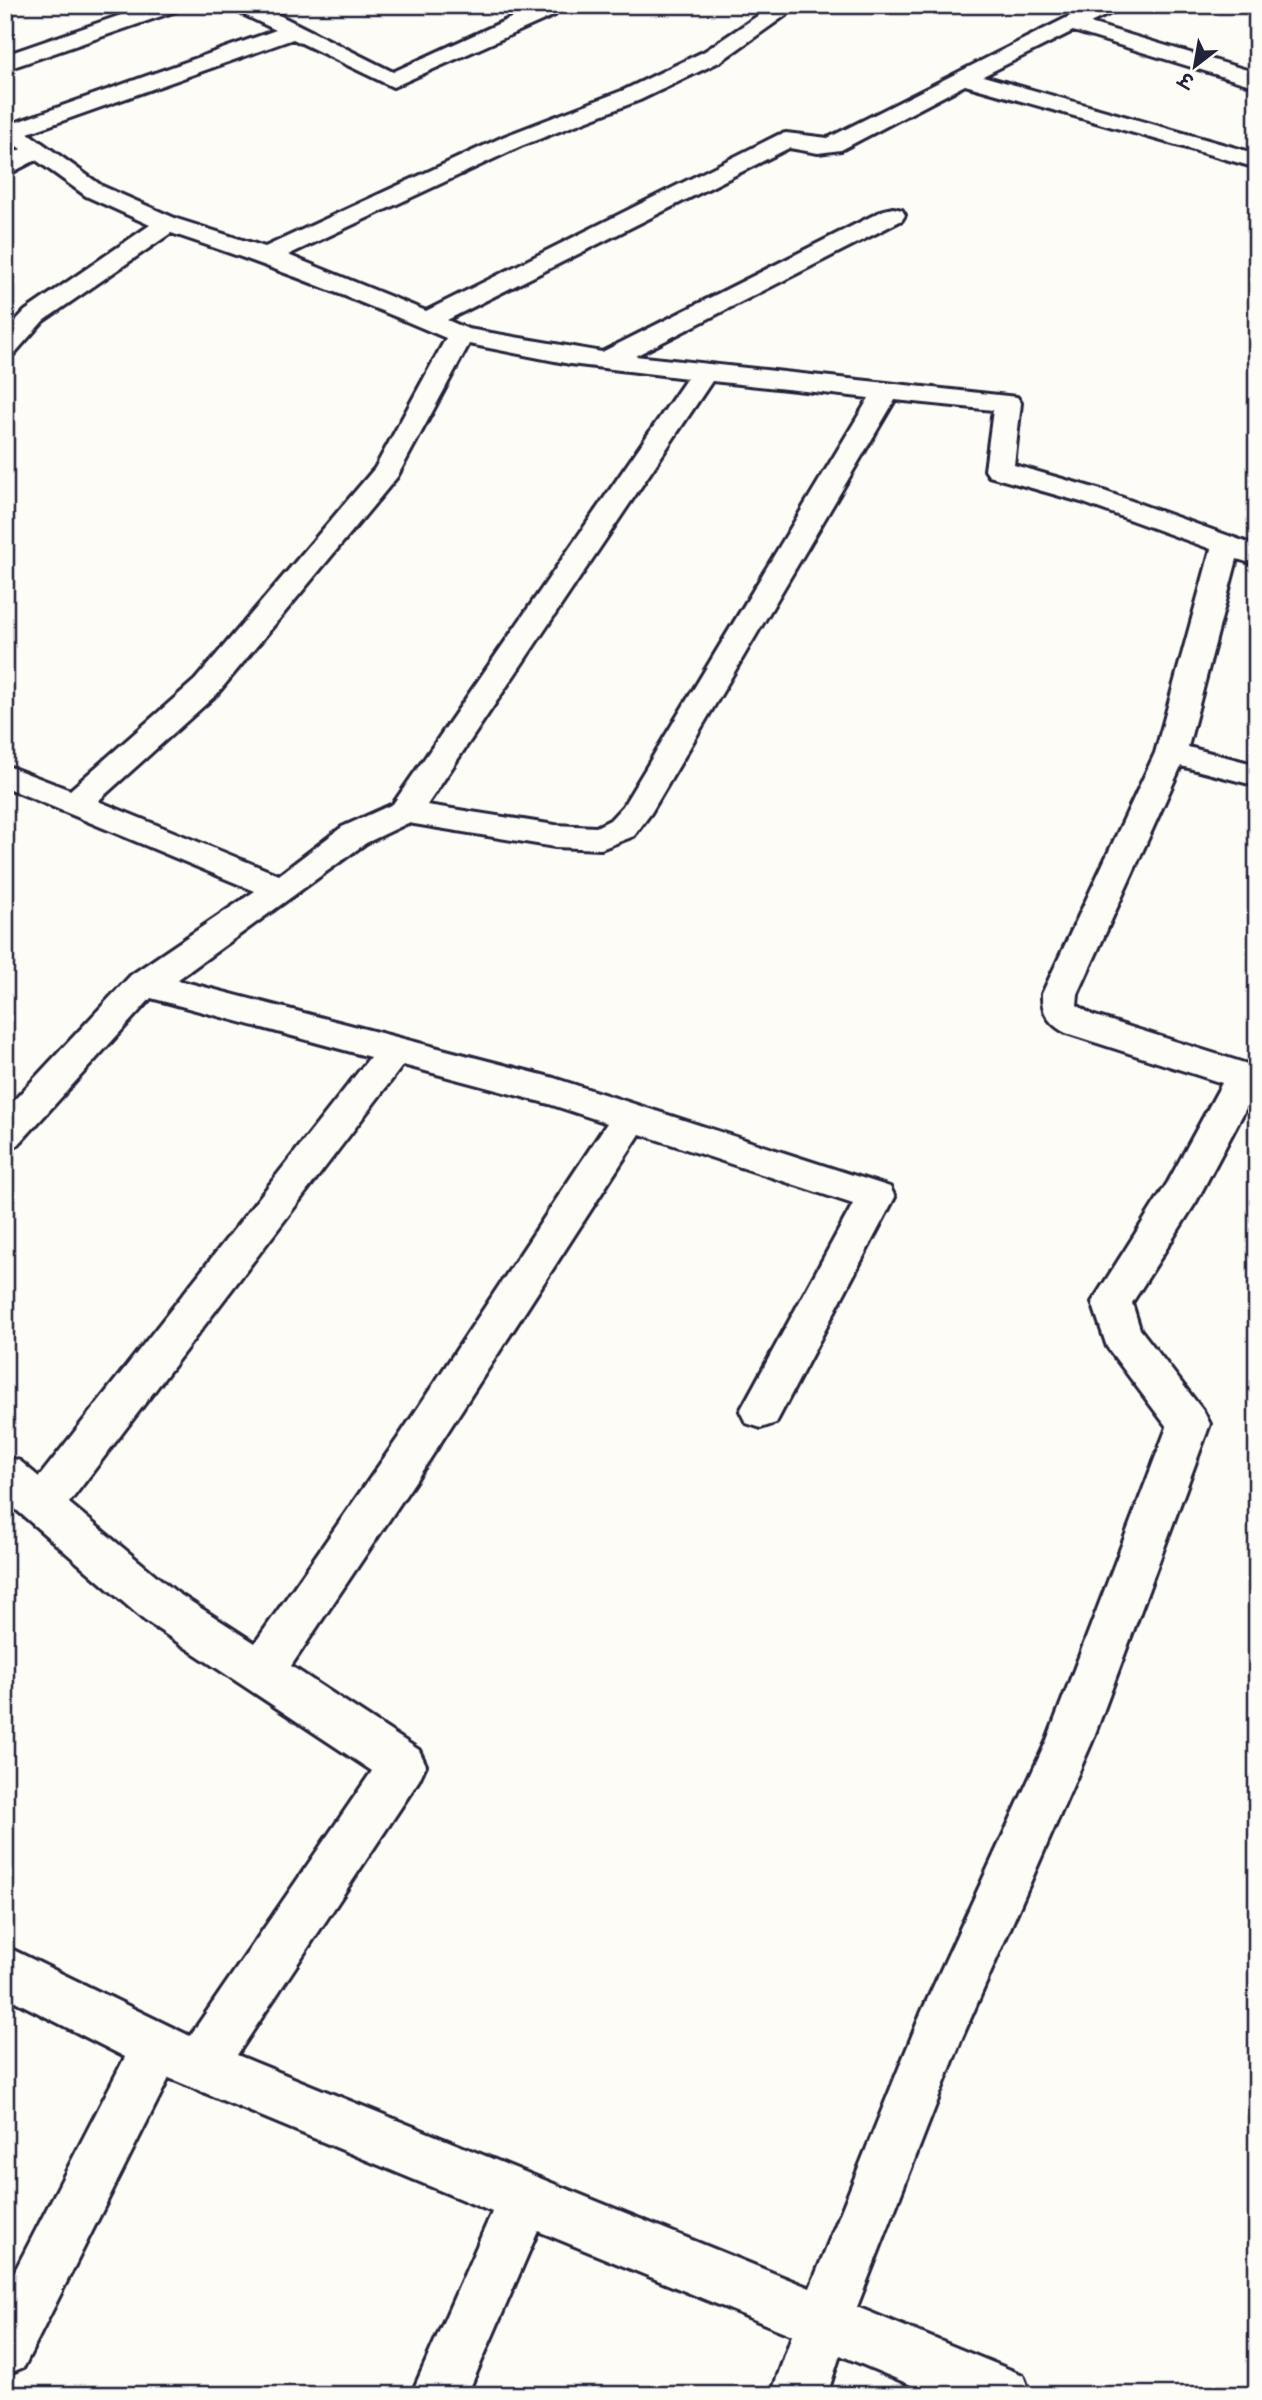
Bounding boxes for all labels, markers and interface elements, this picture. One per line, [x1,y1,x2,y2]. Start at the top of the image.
north arrow [1160,32,1230,102]
text: उ [1173,65,1200,94]

